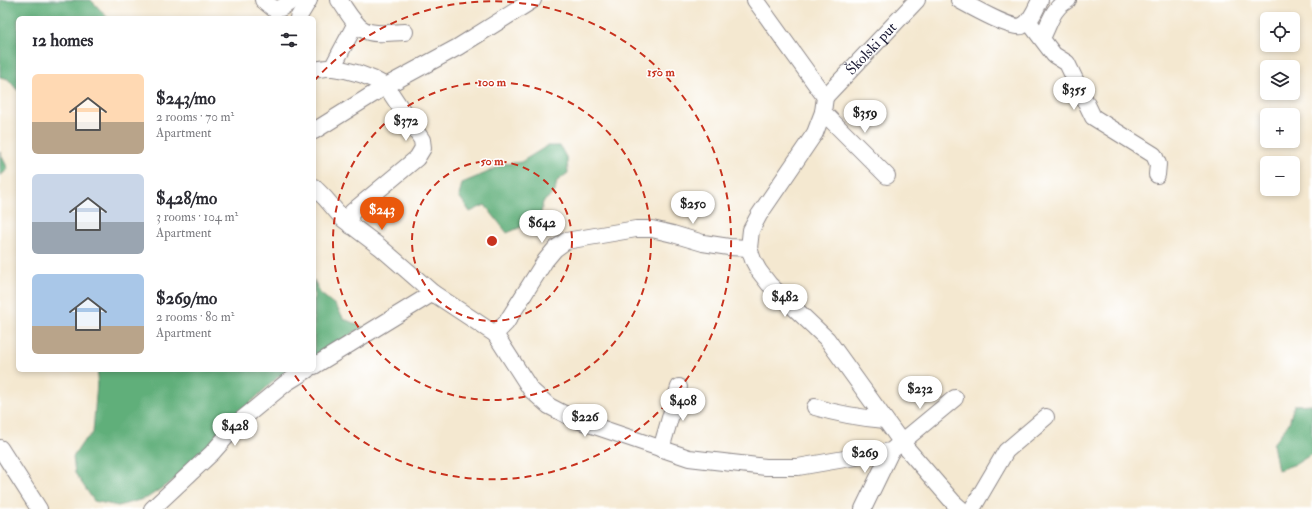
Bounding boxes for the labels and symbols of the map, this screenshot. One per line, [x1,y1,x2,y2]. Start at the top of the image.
street label: Školski put [840,18,901,79]
text: 150 m [647,65,675,80]
text: 100 m [478,75,507,90]
pin: $355 [1050,77,1098,111]
pin: $359 [841,100,889,134]
pin: $372 [382,108,430,142]
text: 50 m [480,154,504,169]
pin: $250 [669,191,717,225]
pin: $243 [358,197,406,231]
pin: $642 [518,210,566,244]
centre of rings [485,234,499,248]
pin: $482 [761,284,809,318]
pin: $232 [896,376,944,410]
pin: $408 [659,388,707,422]
pin: $226 [561,404,609,438]
pin: $428 [211,413,259,447]
pin: $269 [841,440,889,474]

